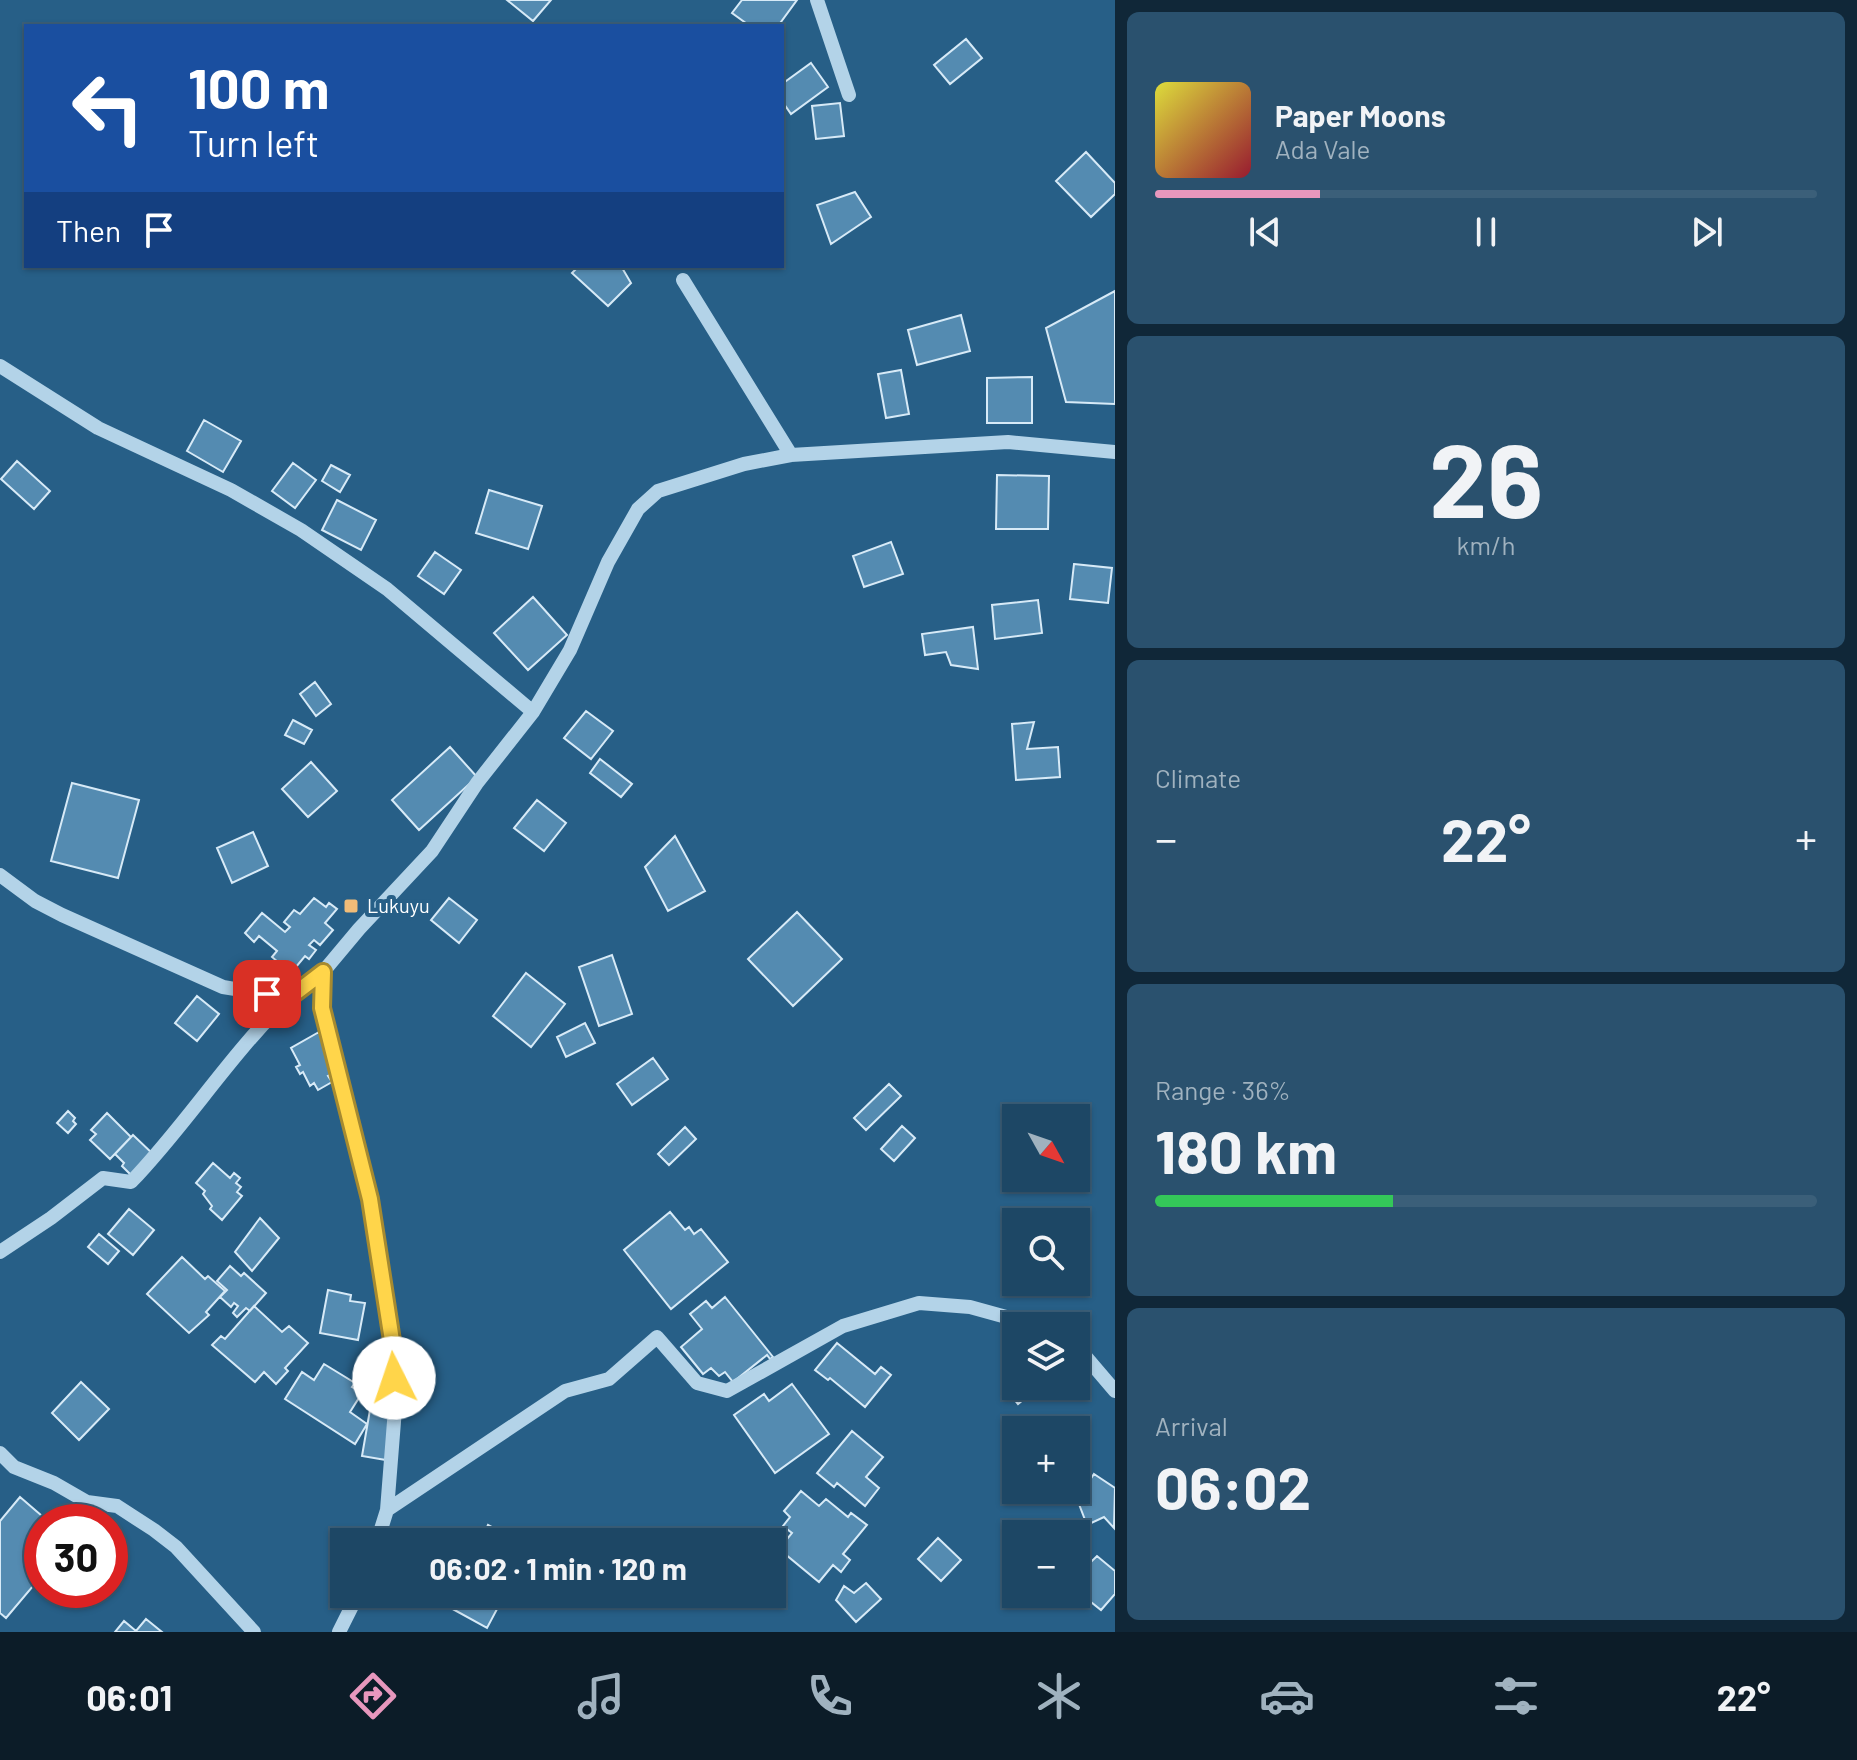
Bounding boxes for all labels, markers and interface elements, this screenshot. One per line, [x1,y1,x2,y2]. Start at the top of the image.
text: 100 m [188,53,330,120]
icon: left [56,56,160,160]
text: Paper Moons [1275,97,1446,133]
text: Turn left [188,121,319,164]
text: Ada Vale [1275,133,1370,164]
icon: arrive [137,208,181,252]
icon: previous [1243,210,1287,254]
icon: pause [1464,210,1508,254]
icon: next [1685,210,1729,254]
text: Then [56,212,121,248]
text: 26 [1429,414,1543,539]
text: km/h [1457,529,1515,560]
text: Climate [1155,762,1241,793]
text: 22° [1441,802,1531,874]
text: − [1155,811,1177,864]
text: + [1795,811,1817,864]
place label: Lukuyu [367,893,430,917]
marker: Lukuyu [342,897,360,915]
pin [233,960,301,1028]
icon: arrive [245,972,289,1016]
text: Range · 36% [1155,1074,1291,1105]
north arrow [1002,1104,1090,1192]
map controls [1002,1104,1090,1608]
text: 180 km [1155,1114,1337,1186]
button: search [1002,1208,1090,1296]
button: layers [1002,1312,1090,1400]
position arrow [352,1336,436,1420]
text: Arrival [1155,1410,1228,1441]
button: + [1002,1416,1090,1504]
text: 06:02 [1155,1450,1311,1522]
speed limit sign: 30 [24,1504,128,1608]
button: − [1002,1520,1090,1608]
text: 06:02 · 1 min · 120 m [429,1550,687,1586]
icon: directions [345,1668,401,1724]
icon: music [573,1668,629,1724]
icon: phone [802,1668,858,1724]
icon: climate [1031,1668,1087,1724]
icon: car [1259,1668,1315,1724]
icon: filters [1488,1668,1544,1724]
text: 06:01 [86,1675,172,1718]
text: 22° [1717,1675,1771,1718]

